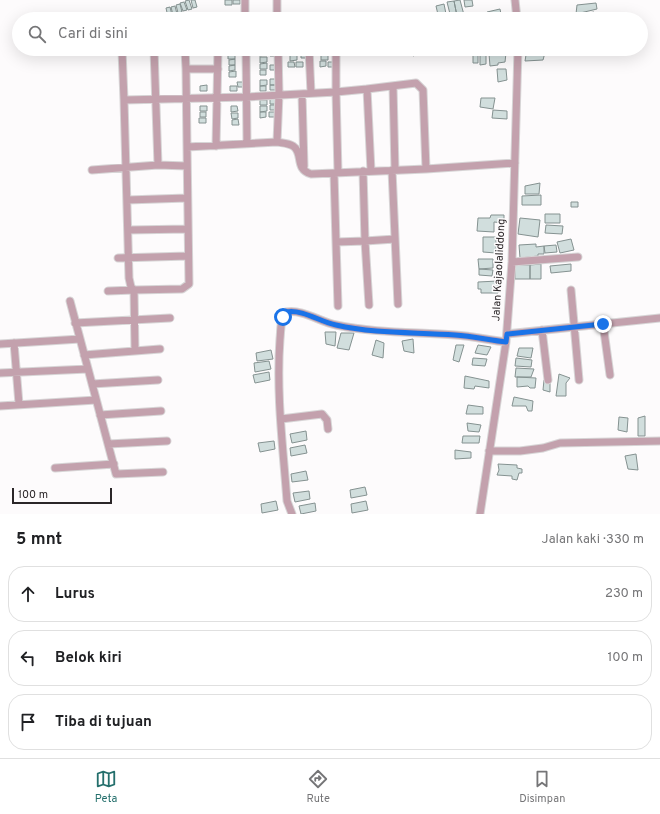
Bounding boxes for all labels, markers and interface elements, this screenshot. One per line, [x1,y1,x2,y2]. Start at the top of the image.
search box [12,12,648,56]
icon: search [26,23,48,45]
text: Cari di sini [58,25,128,44]
street label: Jalan Kajaolaliddong [489,218,509,322]
route start [274,308,292,326]
route end [594,315,612,333]
scale bar [12,486,112,505]
text: 100 m [18,488,48,502]
text: 5 mnt [16,529,62,551]
text: Jalan kaki · 330 m [542,532,644,548]
icon: ahead [17,583,39,605]
text: Lurus [55,585,95,604]
text: 230 m [605,586,643,602]
icon: left [17,647,39,669]
text: Belok kiri [55,649,122,668]
text: 100 m [607,650,643,666]
icon: arrive [17,711,39,733]
text: Tiba di tujuan [55,713,152,732]
tab: Peta [95,768,117,806]
tab: Rute [307,768,330,806]
tab: Disimpan [519,768,565,806]

